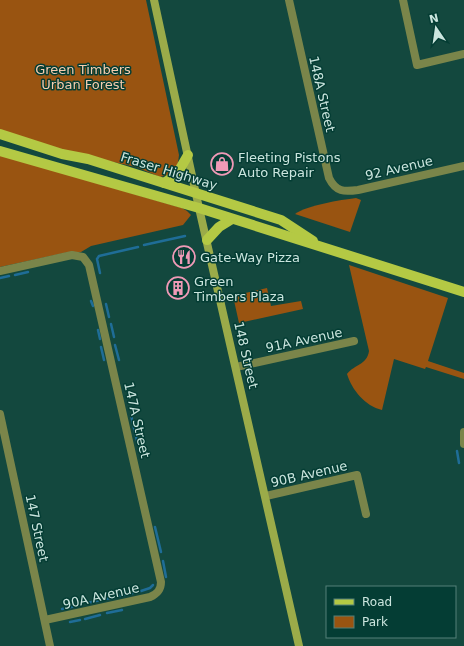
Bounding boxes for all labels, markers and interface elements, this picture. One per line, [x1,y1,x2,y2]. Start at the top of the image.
north arrow [416,8,456,48]
text: N [428,11,440,26]
street label: 148A Street [306,55,338,133]
park label: Green Timbers Urban Forest [35,62,131,92]
street label: Fraser Highway [119,149,219,193]
place label: Fleeting Pistons Auto Repair [238,150,341,180]
shop icon: Fleeting Pistons Auto Repair [209,151,235,177]
street label: 92 Avenue [364,153,434,183]
restaurant icon: Gate-Way Pizza [171,244,197,270]
place label: Gate-Way Pizza [200,250,300,265]
place label: Green Timbers Plaza [193,274,285,304]
building icon: Green Timbers Plaza [165,275,191,301]
street label: 148 Street [231,320,261,390]
street label: 91A Avenue [264,325,344,355]
street label: 147A Street [121,381,153,459]
street label: 90B Avenue [269,458,349,490]
street label: 147 Street [23,493,51,563]
street label: 90A Avenue [61,580,141,612]
legend [326,586,456,638]
text: Road [362,595,392,609]
text: Park [362,615,388,629]

